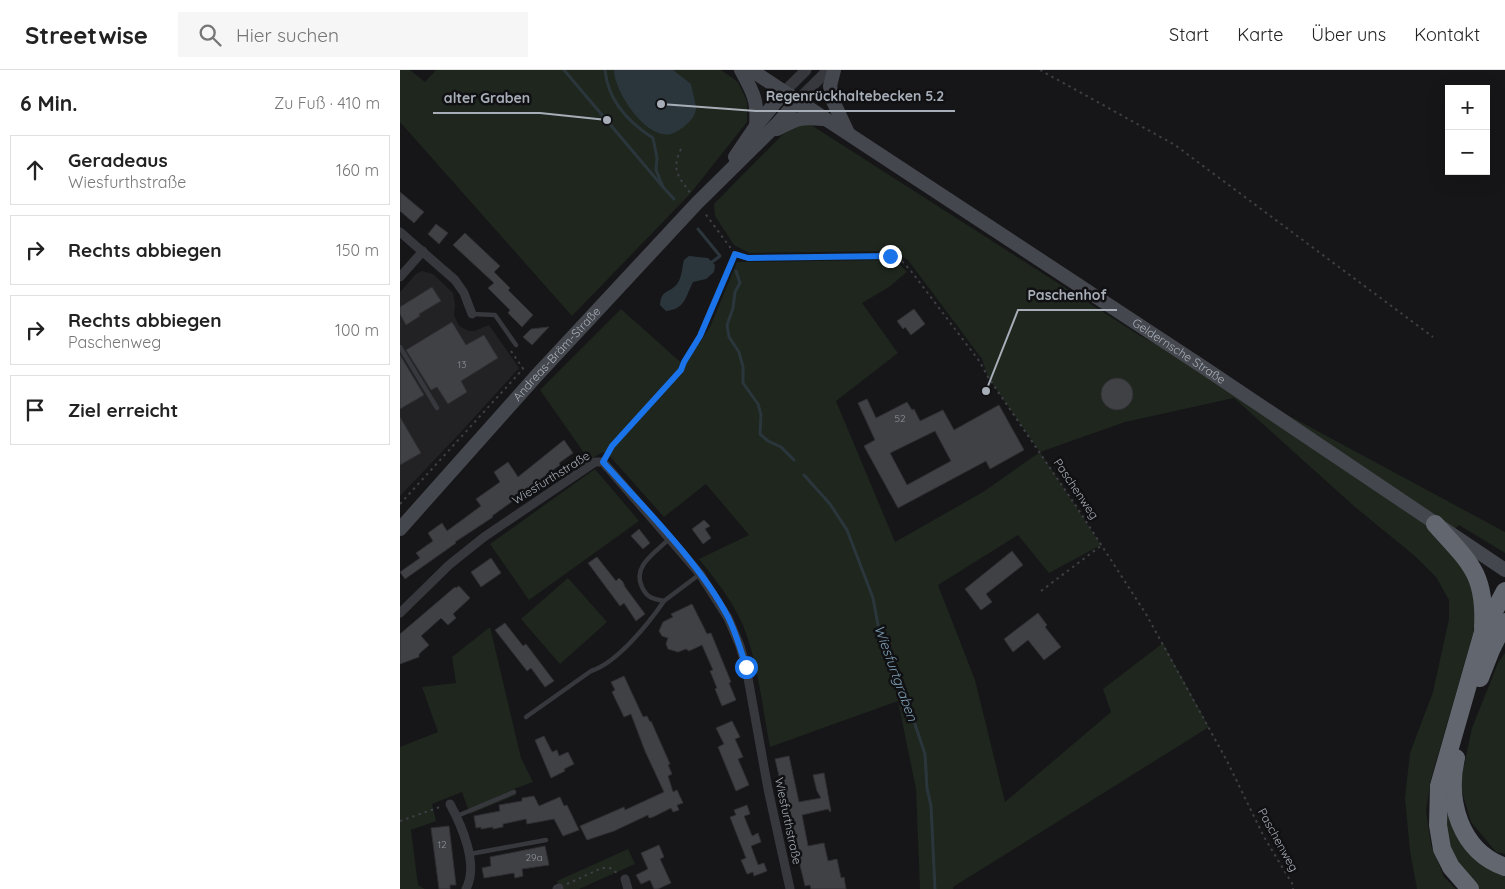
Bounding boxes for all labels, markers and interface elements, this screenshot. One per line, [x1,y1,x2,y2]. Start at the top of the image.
search box [178,12,528,57]
text: Streetwise [25,20,148,50]
icon: search [196,21,224,49]
text: Hier suchen [236,23,339,47]
text: Start [1169,23,1209,46]
text: Karte [1237,23,1283,46]
text: Über uns [1311,23,1386,46]
text: Kontakt [1414,23,1480,46]
callout: Regenrückhaltebecken 5.2 [756,82,955,111]
callout: alter Graben [433,84,540,113]
map controls [1445,85,1490,175]
button: + [1445,85,1490,130]
text: Regenrückhaltebecken 5.2 [766,87,944,105]
text: alter Graben [444,89,530,107]
text: 6 Min. [20,90,77,116]
text: Zu Fuß · 410 m [274,93,380,113]
button: − [1445,130,1490,175]
text: Geradeaus [68,148,168,172]
icon: ahead [21,156,49,184]
text: 160 m [336,160,379,180]
text: Wiesfurthstraße [68,172,186,192]
icon: right [21,236,49,264]
text: Rechts abbiegen [68,238,221,262]
text: 150 m [336,240,379,260]
route end [879,245,902,268]
callout: Paschenhof [1018,281,1117,310]
text: Paschenhof [1027,286,1107,304]
street label: Andreas-Bräm-Straße [510,303,604,404]
text: Rechts abbiegen [68,308,221,332]
street label: Geldernsche Straße [1130,315,1229,387]
icon: right [21,316,49,344]
text: 100 m [335,320,379,340]
text: Paschenweg [68,332,161,352]
house number: 13 [458,358,466,371]
icon: arrive [21,396,49,424]
text: Ziel erreicht [68,398,178,422]
house number: 52 [895,412,906,425]
street label: Wiesfurthstraße [509,448,593,507]
street label: Paschenweg [1051,456,1102,522]
water label: Wiesfurtgraben [870,622,922,724]
route start [735,656,758,679]
street label: Wiesfurthstraße [772,776,805,866]
street label: Paschenweg [1255,806,1302,874]
house number: 12 [437,838,447,851]
house number: 29a [525,851,543,864]

